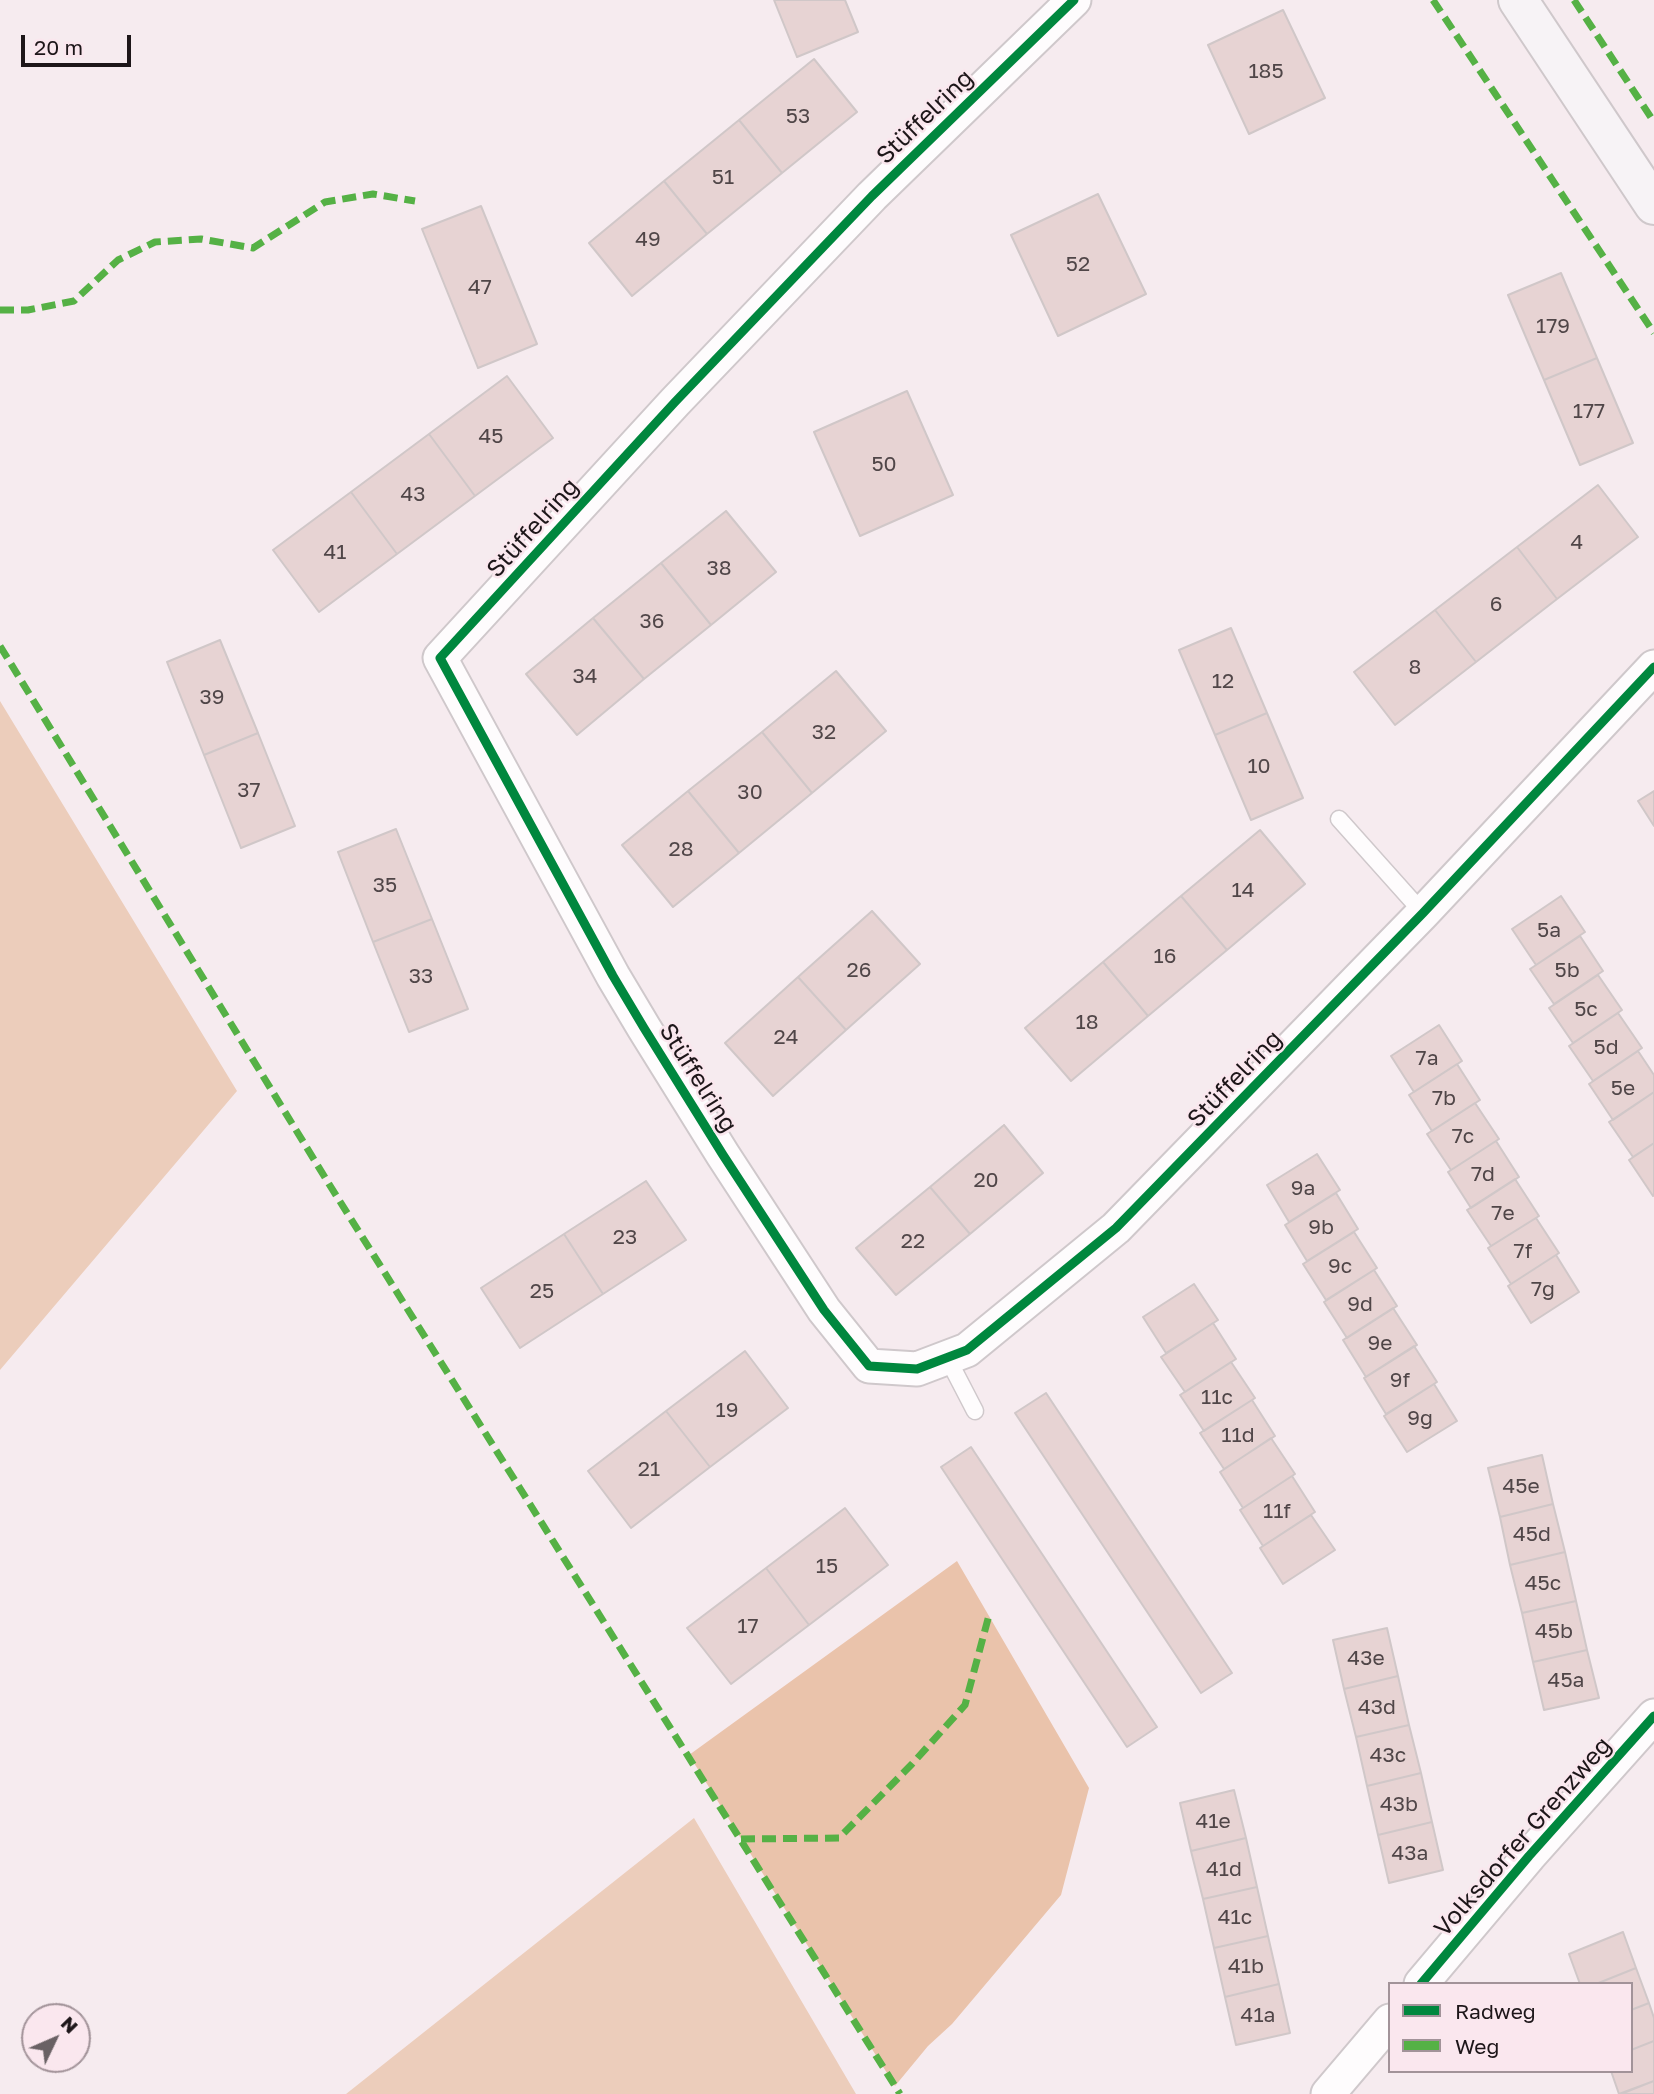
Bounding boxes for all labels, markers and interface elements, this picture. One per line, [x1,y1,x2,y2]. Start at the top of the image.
scale bar [24,21,135,65]
text: 20 m [34,34,83,60]
house number: 185 [1248,58,1284,84]
street label: Stüffelring [871,64,979,170]
house number: 53 [786,103,810,129]
house number: 51 [712,164,734,190]
house number: 49 [635,226,661,252]
house number: 52 [1066,251,1090,277]
house number: 47 [468,274,492,300]
house number: 179 [1536,313,1570,339]
house number: 177 [1573,398,1605,424]
house number: 45 [479,423,503,449]
house number: 50 [871,451,897,477]
street label: Stüffelring [481,473,585,583]
house number: 43 [400,481,426,507]
house number: 4 [1571,529,1583,555]
house number: 41 [324,539,346,565]
house number: 38 [706,555,732,581]
house number: 6 [1490,591,1502,617]
house number: 36 [640,608,664,634]
house number: 8 [1409,654,1421,680]
house number: 34 [572,663,598,689]
house number: 12 [1212,668,1234,694]
house number: 39 [200,684,224,710]
house number: 32 [812,719,836,745]
house number: 10 [1247,753,1271,779]
house number: 37 [237,777,261,803]
house number: 30 [737,779,763,805]
house number: 28 [669,836,693,862]
house number: 35 [373,872,397,898]
house number: 14 [1232,877,1254,903]
house number: 5a [1537,917,1561,943]
house number: 16 [1154,943,1176,969]
house number: 26 [847,957,871,983]
house number: 5b [1554,957,1580,983]
house number: 33 [409,963,433,989]
house number: 5c [1574,996,1598,1022]
house number: 18 [1076,1009,1098,1035]
street label: Stüffelring [653,1018,743,1138]
house number: 24 [774,1024,798,1050]
street label: Stüffelring [1182,1025,1288,1133]
house number: 5d [1593,1034,1619,1060]
house number: 7a [1416,1045,1438,1071]
house number: 5e [1611,1075,1635,1101]
house number: 7b [1432,1085,1456,1111]
house number: 7c [1452,1123,1474,1149]
house number: 7d [1471,1161,1495,1187]
house number: 20 [973,1167,999,1193]
house number: 9a [1291,1175,1315,1201]
house number: 7e [1491,1200,1515,1226]
house number: 9b [1308,1214,1334,1240]
house number: 23 [613,1224,637,1250]
house number: 22 [901,1228,925,1254]
house number: 7f [1514,1238,1532,1264]
house number: 9c [1328,1253,1352,1279]
house number: 7g [1531,1276,1555,1302]
house number: 25 [530,1278,554,1304]
house number: 9d [1347,1291,1373,1317]
house number: 9e [1368,1330,1392,1356]
house number: 9f [1390,1367,1410,1393]
house number: 11c [1201,1384,1233,1410]
house number: 19 [716,1397,738,1423]
house number: 9g [1407,1405,1433,1431]
house number: 11d [1221,1422,1255,1448]
house number: 21 [638,1456,660,1482]
house number: 45e [1502,1473,1540,1499]
house number: 11f [1263,1498,1291,1524]
house number: 45d [1513,1521,1551,1547]
house number: 15 [816,1553,838,1579]
house number: 45c [1525,1570,1561,1596]
house number: 17 [737,1613,759,1639]
house number: 45b [1535,1618,1573,1644]
house number: 43e [1347,1645,1385,1671]
house number: 45a [1548,1667,1584,1693]
house number: 43d [1358,1694,1396,1720]
street label: Volksdorfer Grenzweg [1429,1731,1617,1943]
house number: 43c [1370,1742,1406,1768]
house number: 43b [1380,1791,1418,1817]
house number: 41e [1195,1808,1231,1834]
house number: 43a [1392,1840,1428,1866]
house number: 41d [1206,1856,1242,1882]
house number: 41c [1218,1904,1252,1930]
house number: 41b [1228,1953,1264,1979]
legend [1388,1982,1633,2073]
text: Radweg [1455,1998,1536,2024]
house number: 41a [1241,2002,1275,2028]
north arrow [21,2003,91,2073]
text: N [57,2011,83,2038]
text: Weg [1455,2033,1499,2059]

